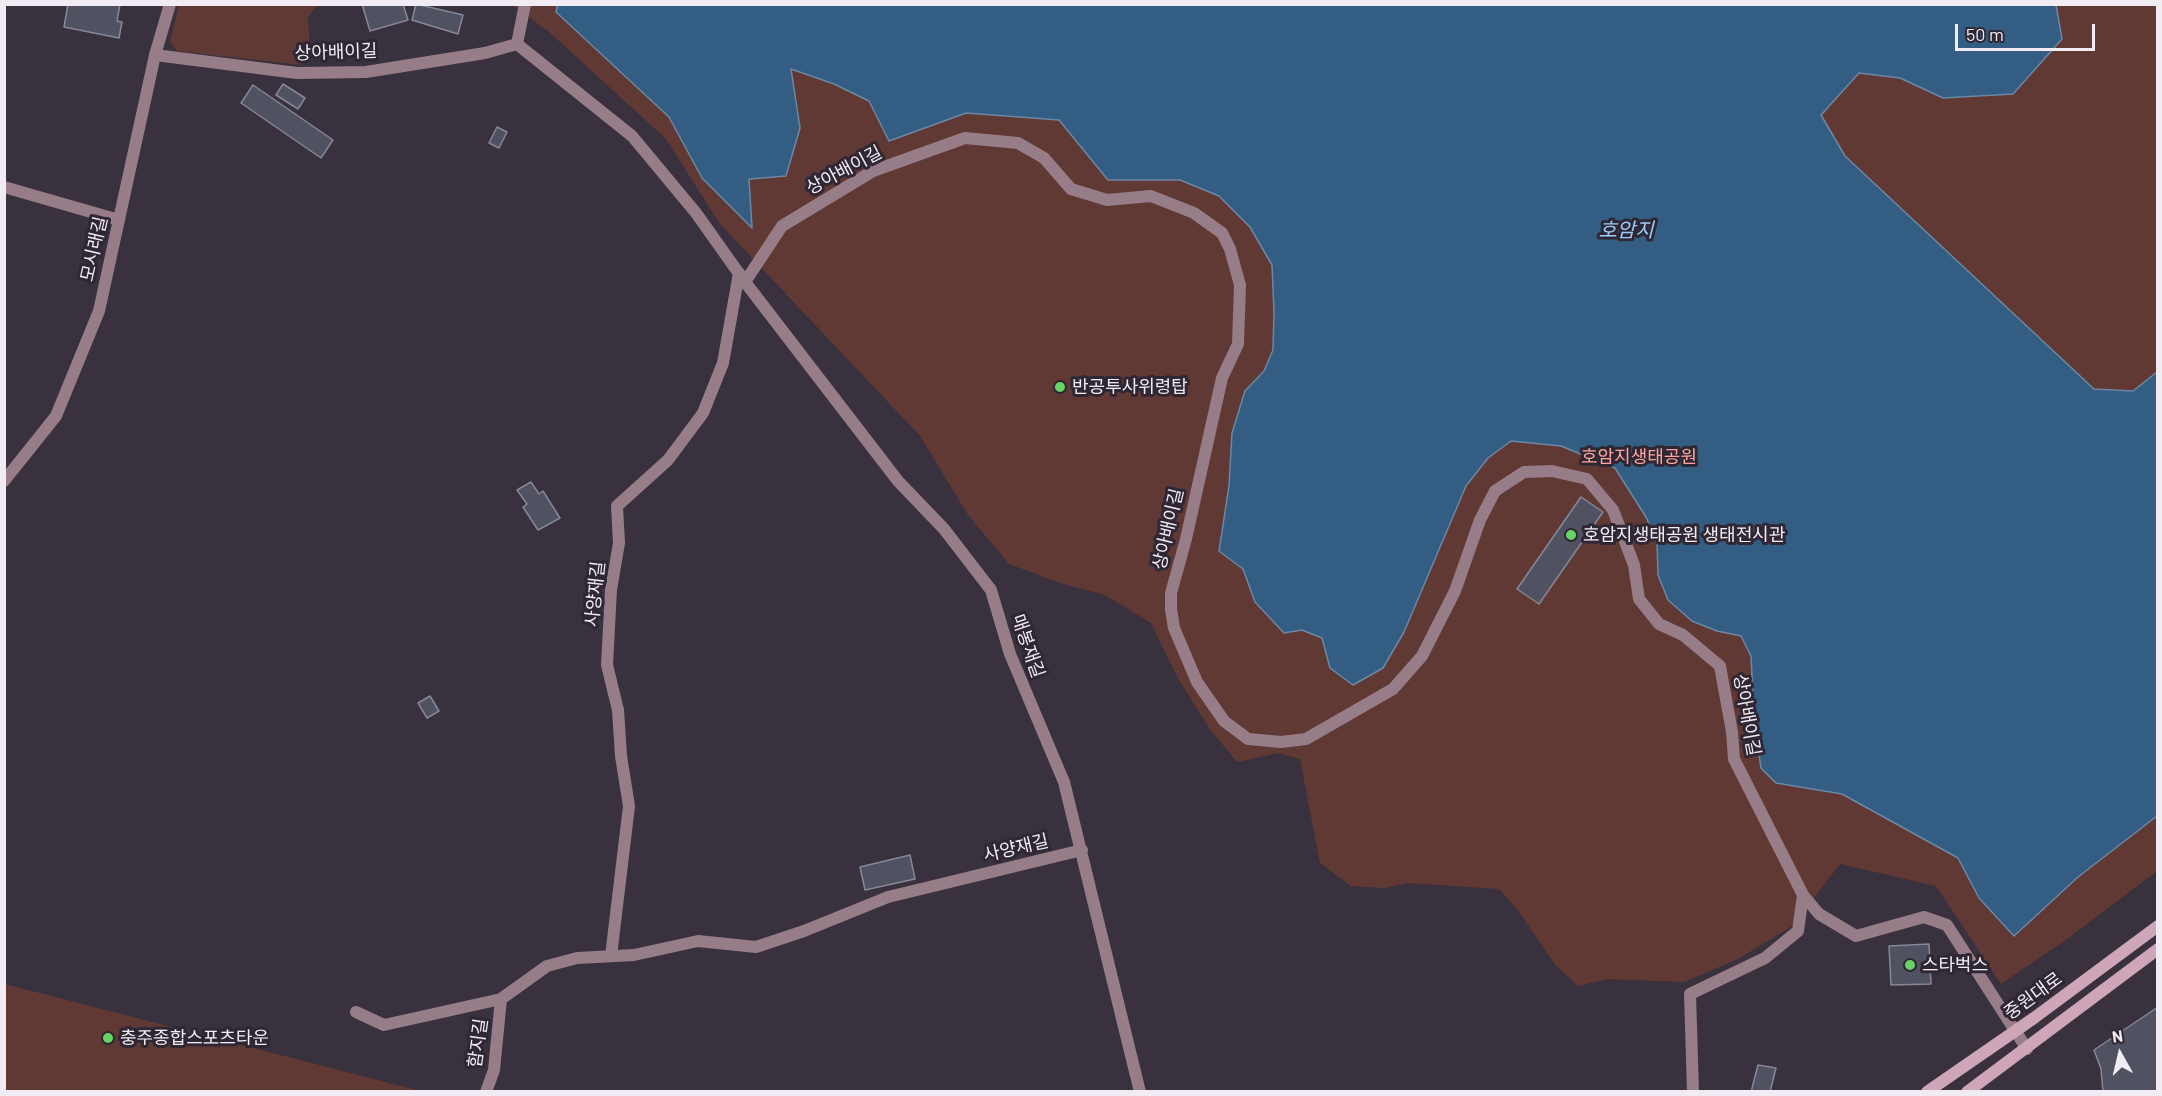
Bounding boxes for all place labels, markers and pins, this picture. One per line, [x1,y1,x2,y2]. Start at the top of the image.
place label: 반공투사위령탑 [1072,376,1188,398]
marker: 반공투사위령탑 [1053,380,1067,394]
place label: 호암지생태공원 생태전시관 [1583,524,1785,546]
marker: 호암지생태공원 생태전시관 [1564,528,1578,542]
place label: 스타벅스 [1922,954,1988,976]
marker: 스타벅스 [1903,958,1917,972]
place label: 충주종합스포츠타운 [120,1027,269,1049]
marker: 충주종합스포츠타운 [101,1031,115,1045]

